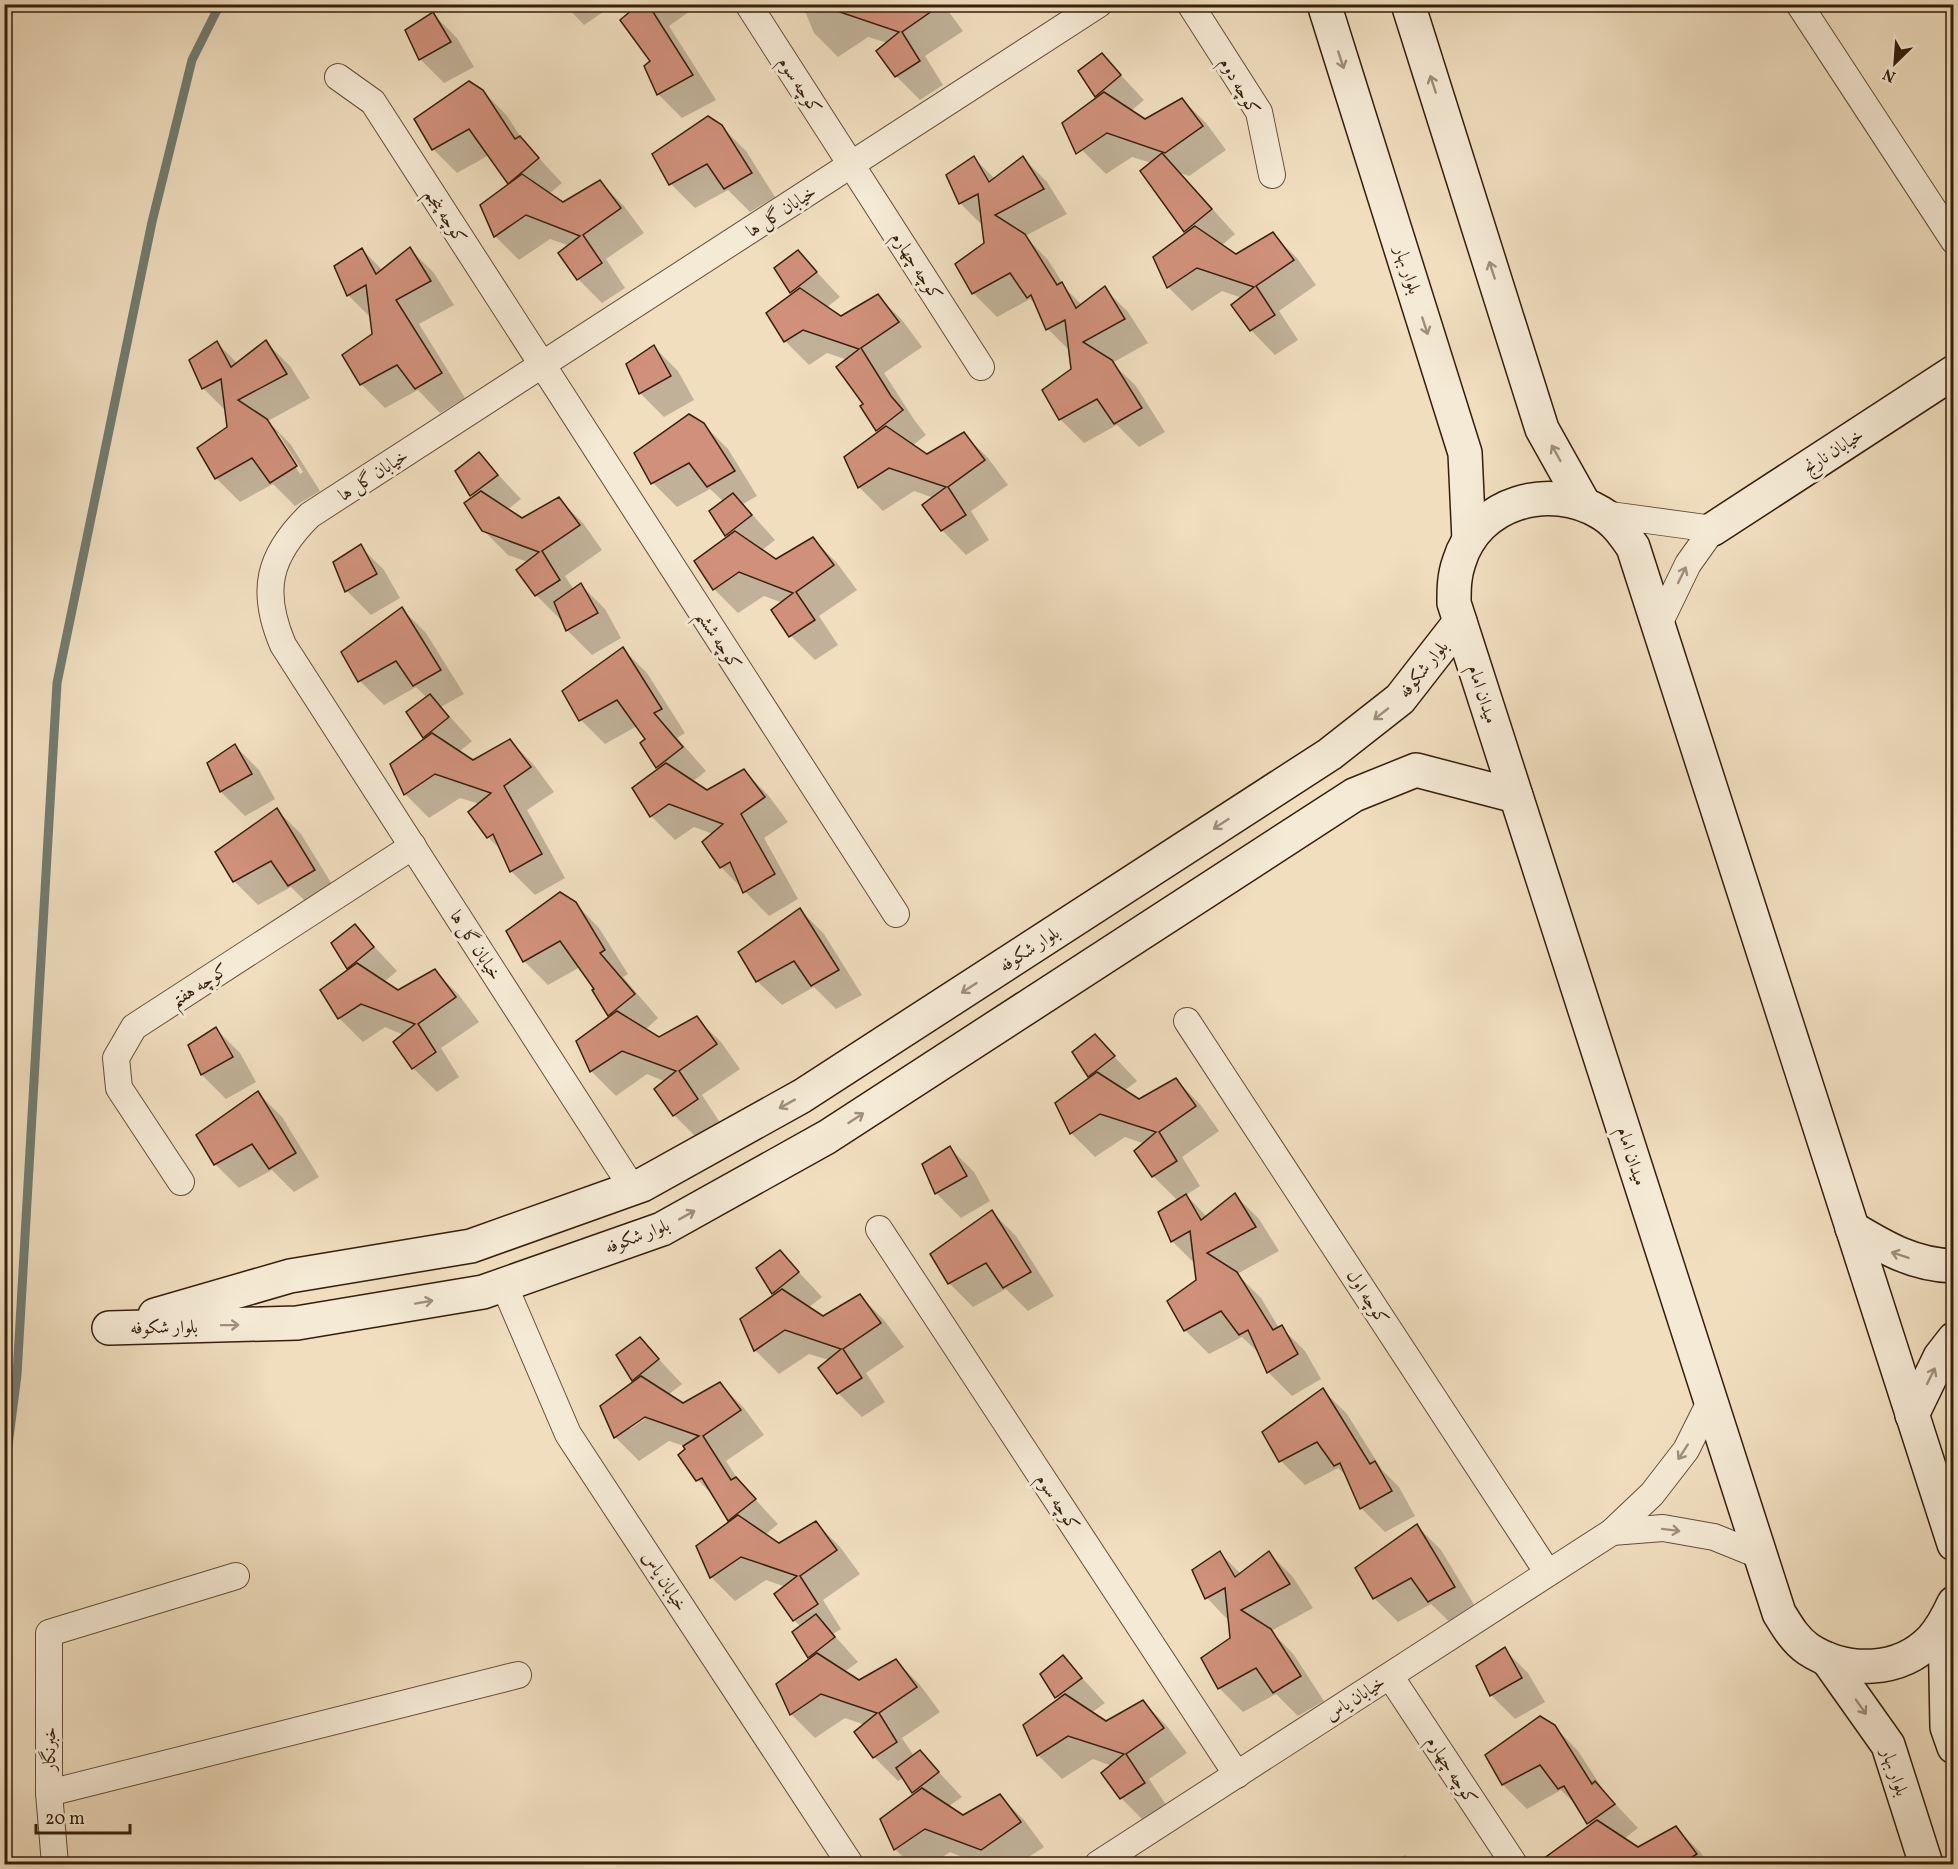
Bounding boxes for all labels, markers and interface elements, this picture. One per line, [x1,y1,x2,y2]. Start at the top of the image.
north arrow [1865,33,1925,93]
one-way arrow [1337,50,1348,69]
street label: کوچه سوم [769,52,827,121]
street label: کوچه دوم [1210,53,1265,121]
text: N [1879,62,1899,87]
one-way arrow [1427,75,1438,94]
street label: خیابان گل ها [742,180,822,244]
street label: کوچه پنجم [415,184,472,251]
street label: کوچه چهارم [882,227,947,307]
street label: بلوار بهار [1386,241,1426,298]
one-way arrow [1486,261,1497,280]
one-way arrow [1421,316,1432,335]
street label: خیابان نارنج [1798,423,1870,483]
street label: خیابان گل ها [334,444,414,508]
one-way arrow [1549,445,1561,462]
one-way arrow [1677,567,1688,585]
street label: کوچه ششم [686,606,746,678]
street label: بلوار شکوفه [1393,636,1455,704]
street label: میدان امام [1458,662,1503,728]
one-way arrow [1374,708,1390,720]
one-way arrow [1213,819,1230,831]
street label: خیابان گل ها [443,906,507,986]
street label: بلوار شکوفه [995,921,1065,979]
street label: کوچه هفتم [166,958,236,1018]
one-way arrow [961,982,978,994]
one-way arrow [779,1098,796,1110]
one-way arrow [848,1112,864,1124]
street label: میدان امام [1607,1124,1652,1190]
one-way arrow [678,1209,696,1220]
street label: بلوار شکوفه [602,1214,674,1261]
one-way arrow [1891,1248,1910,1259]
street label: کوچه اول [1340,1265,1394,1330]
one-way arrow [413,1296,433,1307]
street label: بلوار شکوفه [130,1315,198,1342]
one-way arrow [220,1319,240,1331]
one-way arrow [1926,1367,1937,1385]
one-way arrow [1677,1443,1689,1460]
street label: کوچه سوم [1027,1469,1085,1538]
one-way arrow [1660,1525,1680,1536]
street label: خیابان یاس [635,1547,693,1617]
street label: خیابان یاس [1321,1670,1391,1728]
one-way arrow [1854,1698,1867,1714]
street label: خبرنگار [37,1727,63,1773]
street label: کوچه چهارم [1417,1731,1482,1811]
street label: بلوار بهار [1873,1743,1913,1800]
scale bar [36,1797,130,1835]
text: 20 m [45,1807,85,1832]

